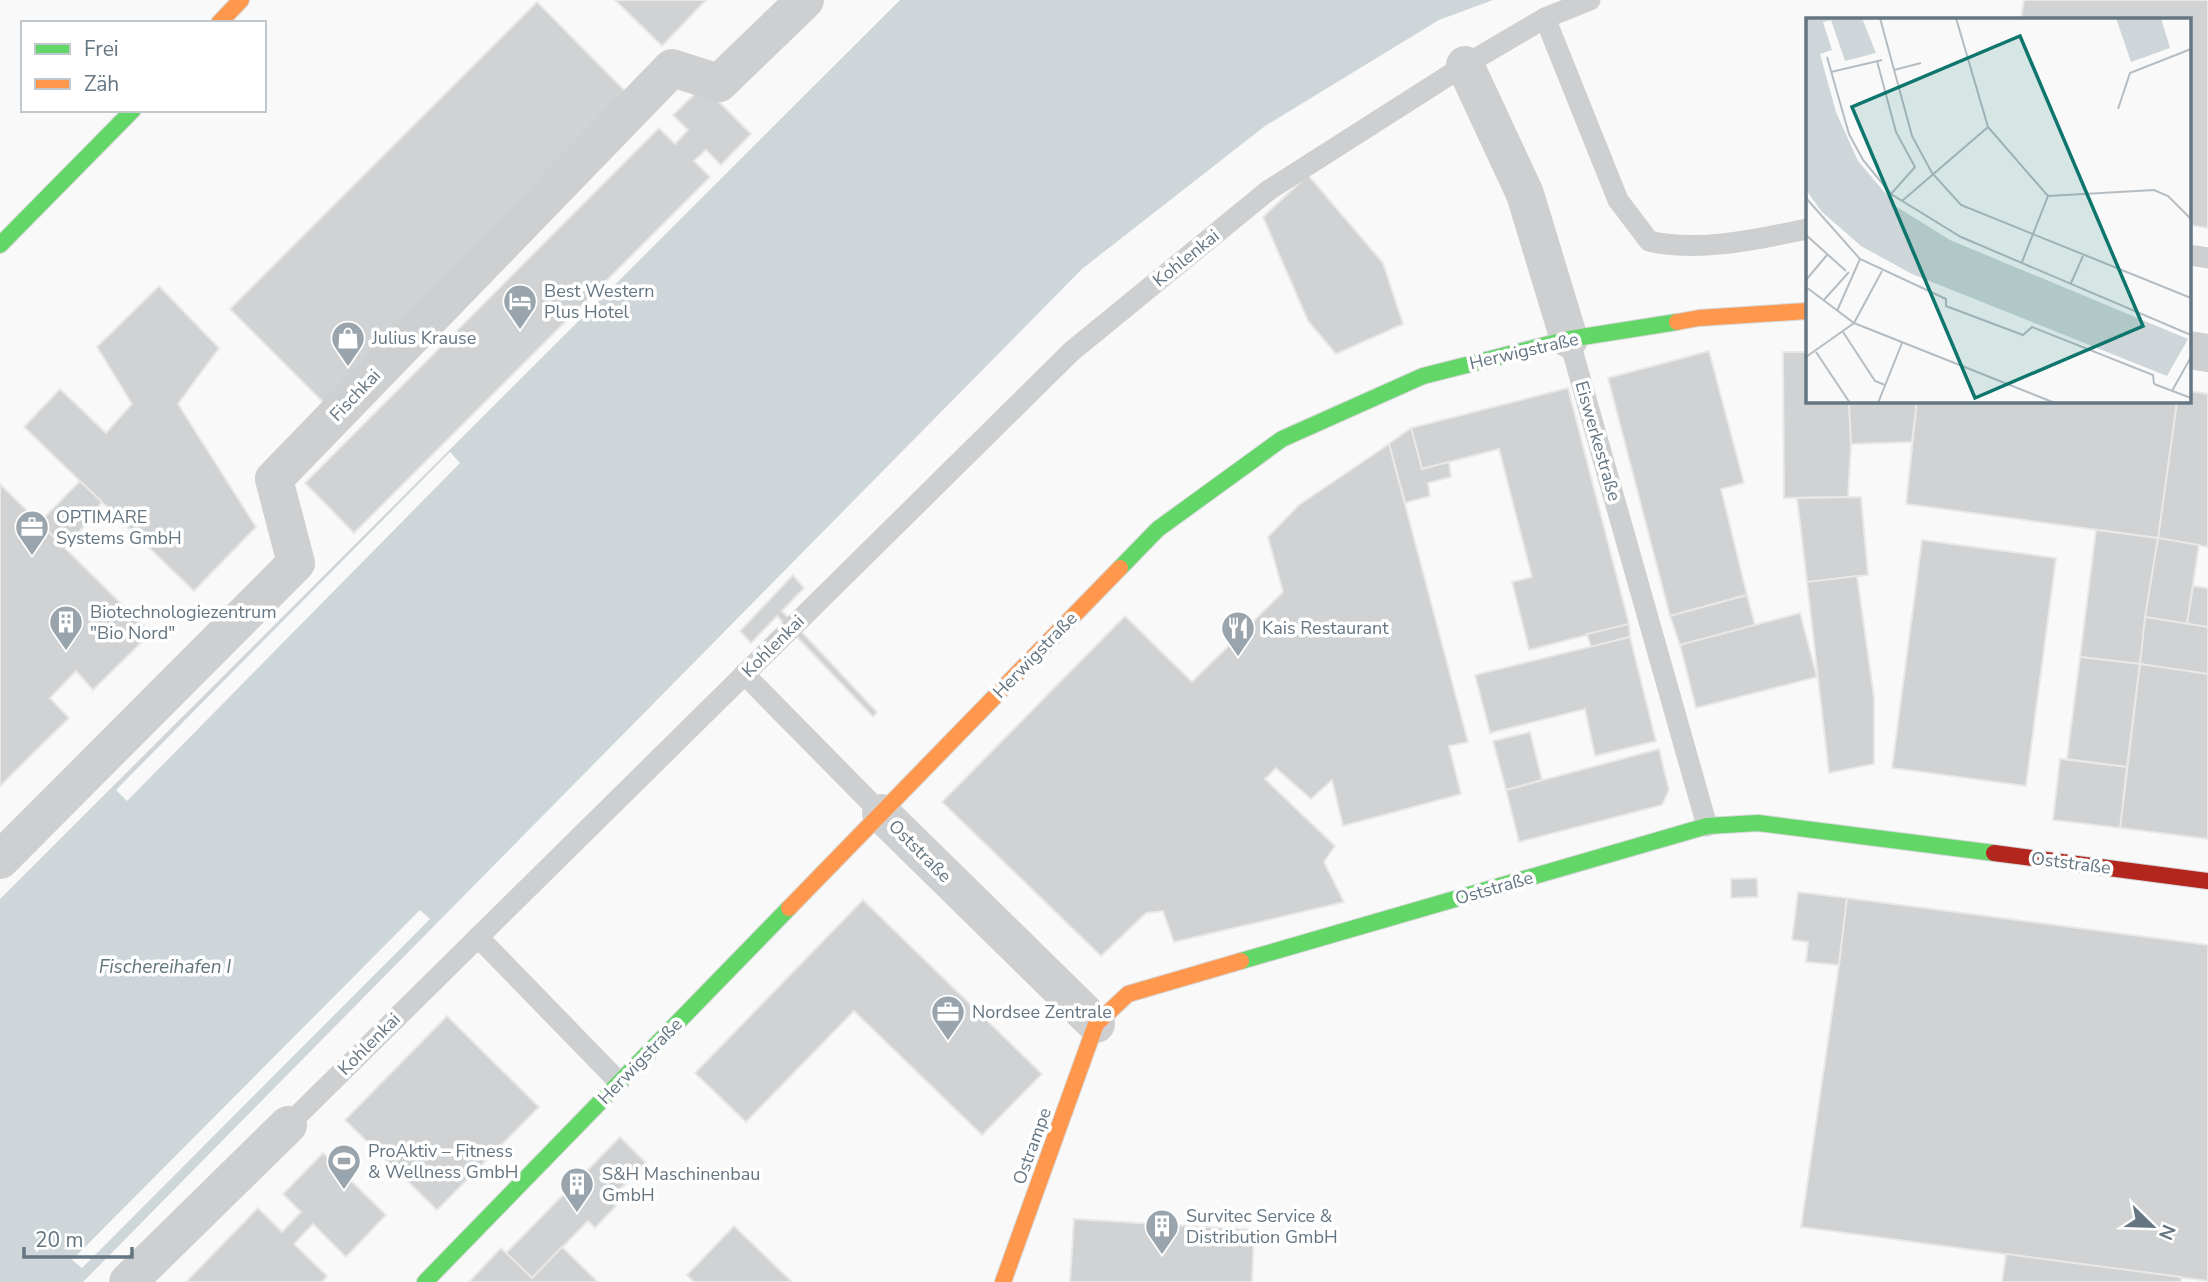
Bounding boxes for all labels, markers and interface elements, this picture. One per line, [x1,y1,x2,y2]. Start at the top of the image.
inset map [1806,18,2190,402]
legend [21,21,266,112]
text: Frei [84,35,119,63]
text: Zäh [84,70,119,98]
street label: Kohlenkai [1148,224,1224,292]
place label: Best Western Plus Hotel [544,279,655,324]
hotel icon: Best Western Plus Hotel [501,282,539,331]
shop icon: Julius Krause [329,319,367,368]
place label: Julius Krause [371,326,476,350]
street label: Herwigstraße [1467,327,1581,375]
street label: Fischkai [324,364,386,426]
street label: Eiswerkestraße [1569,378,1627,504]
place label: OPTIMARE Systems GmbH [56,505,182,550]
office icon: OPTIMARE Systems GmbH [13,508,51,557]
place label: Biotechnologiezentrum "Bio Nord" [90,600,277,645]
building icon: Biotechnologiezentrum "Bio Nord" [47,603,85,652]
street label: Herwigstraße [988,607,1082,703]
restaurant icon: Kais Restaurant [1219,609,1257,658]
street label: Kohlenkai [737,610,809,682]
place label: Kais Restaurant [1262,616,1389,640]
street label: Oststraße [883,814,957,888]
street label: Oststraße [2030,846,2112,880]
street label: Oststraße [1452,865,1536,911]
water label: Fischereihafen I [99,954,231,980]
office icon: Nordsee Zentrale [929,993,967,1042]
place label: Nordsee Zentrale [972,1000,1112,1024]
street label: Kohlenkai [333,1008,405,1080]
street label: Herwigstraße [593,1013,687,1109]
street label: Ostrampe [1007,1104,1057,1188]
place label: ProAktiv – Fitness & Wellness GmbH [368,1139,519,1184]
sports icon: ProAktiv – Fitness & Wellness GmbH [325,1142,363,1191]
place label: S&H Maschinenbau GmbH [602,1162,760,1207]
building icon: S&H Maschinenbau GmbH [558,1165,596,1214]
north arrow [2117,1191,2187,1261]
place label: Survitec Service & Distribution GmbH [1186,1204,1338,1249]
building icon: Survitec Service & Distribution GmbH [1143,1207,1181,1256]
scale bar [24,1216,133,1260]
text: N [2152,1221,2181,1244]
text: 20 m [35,1226,84,1254]

